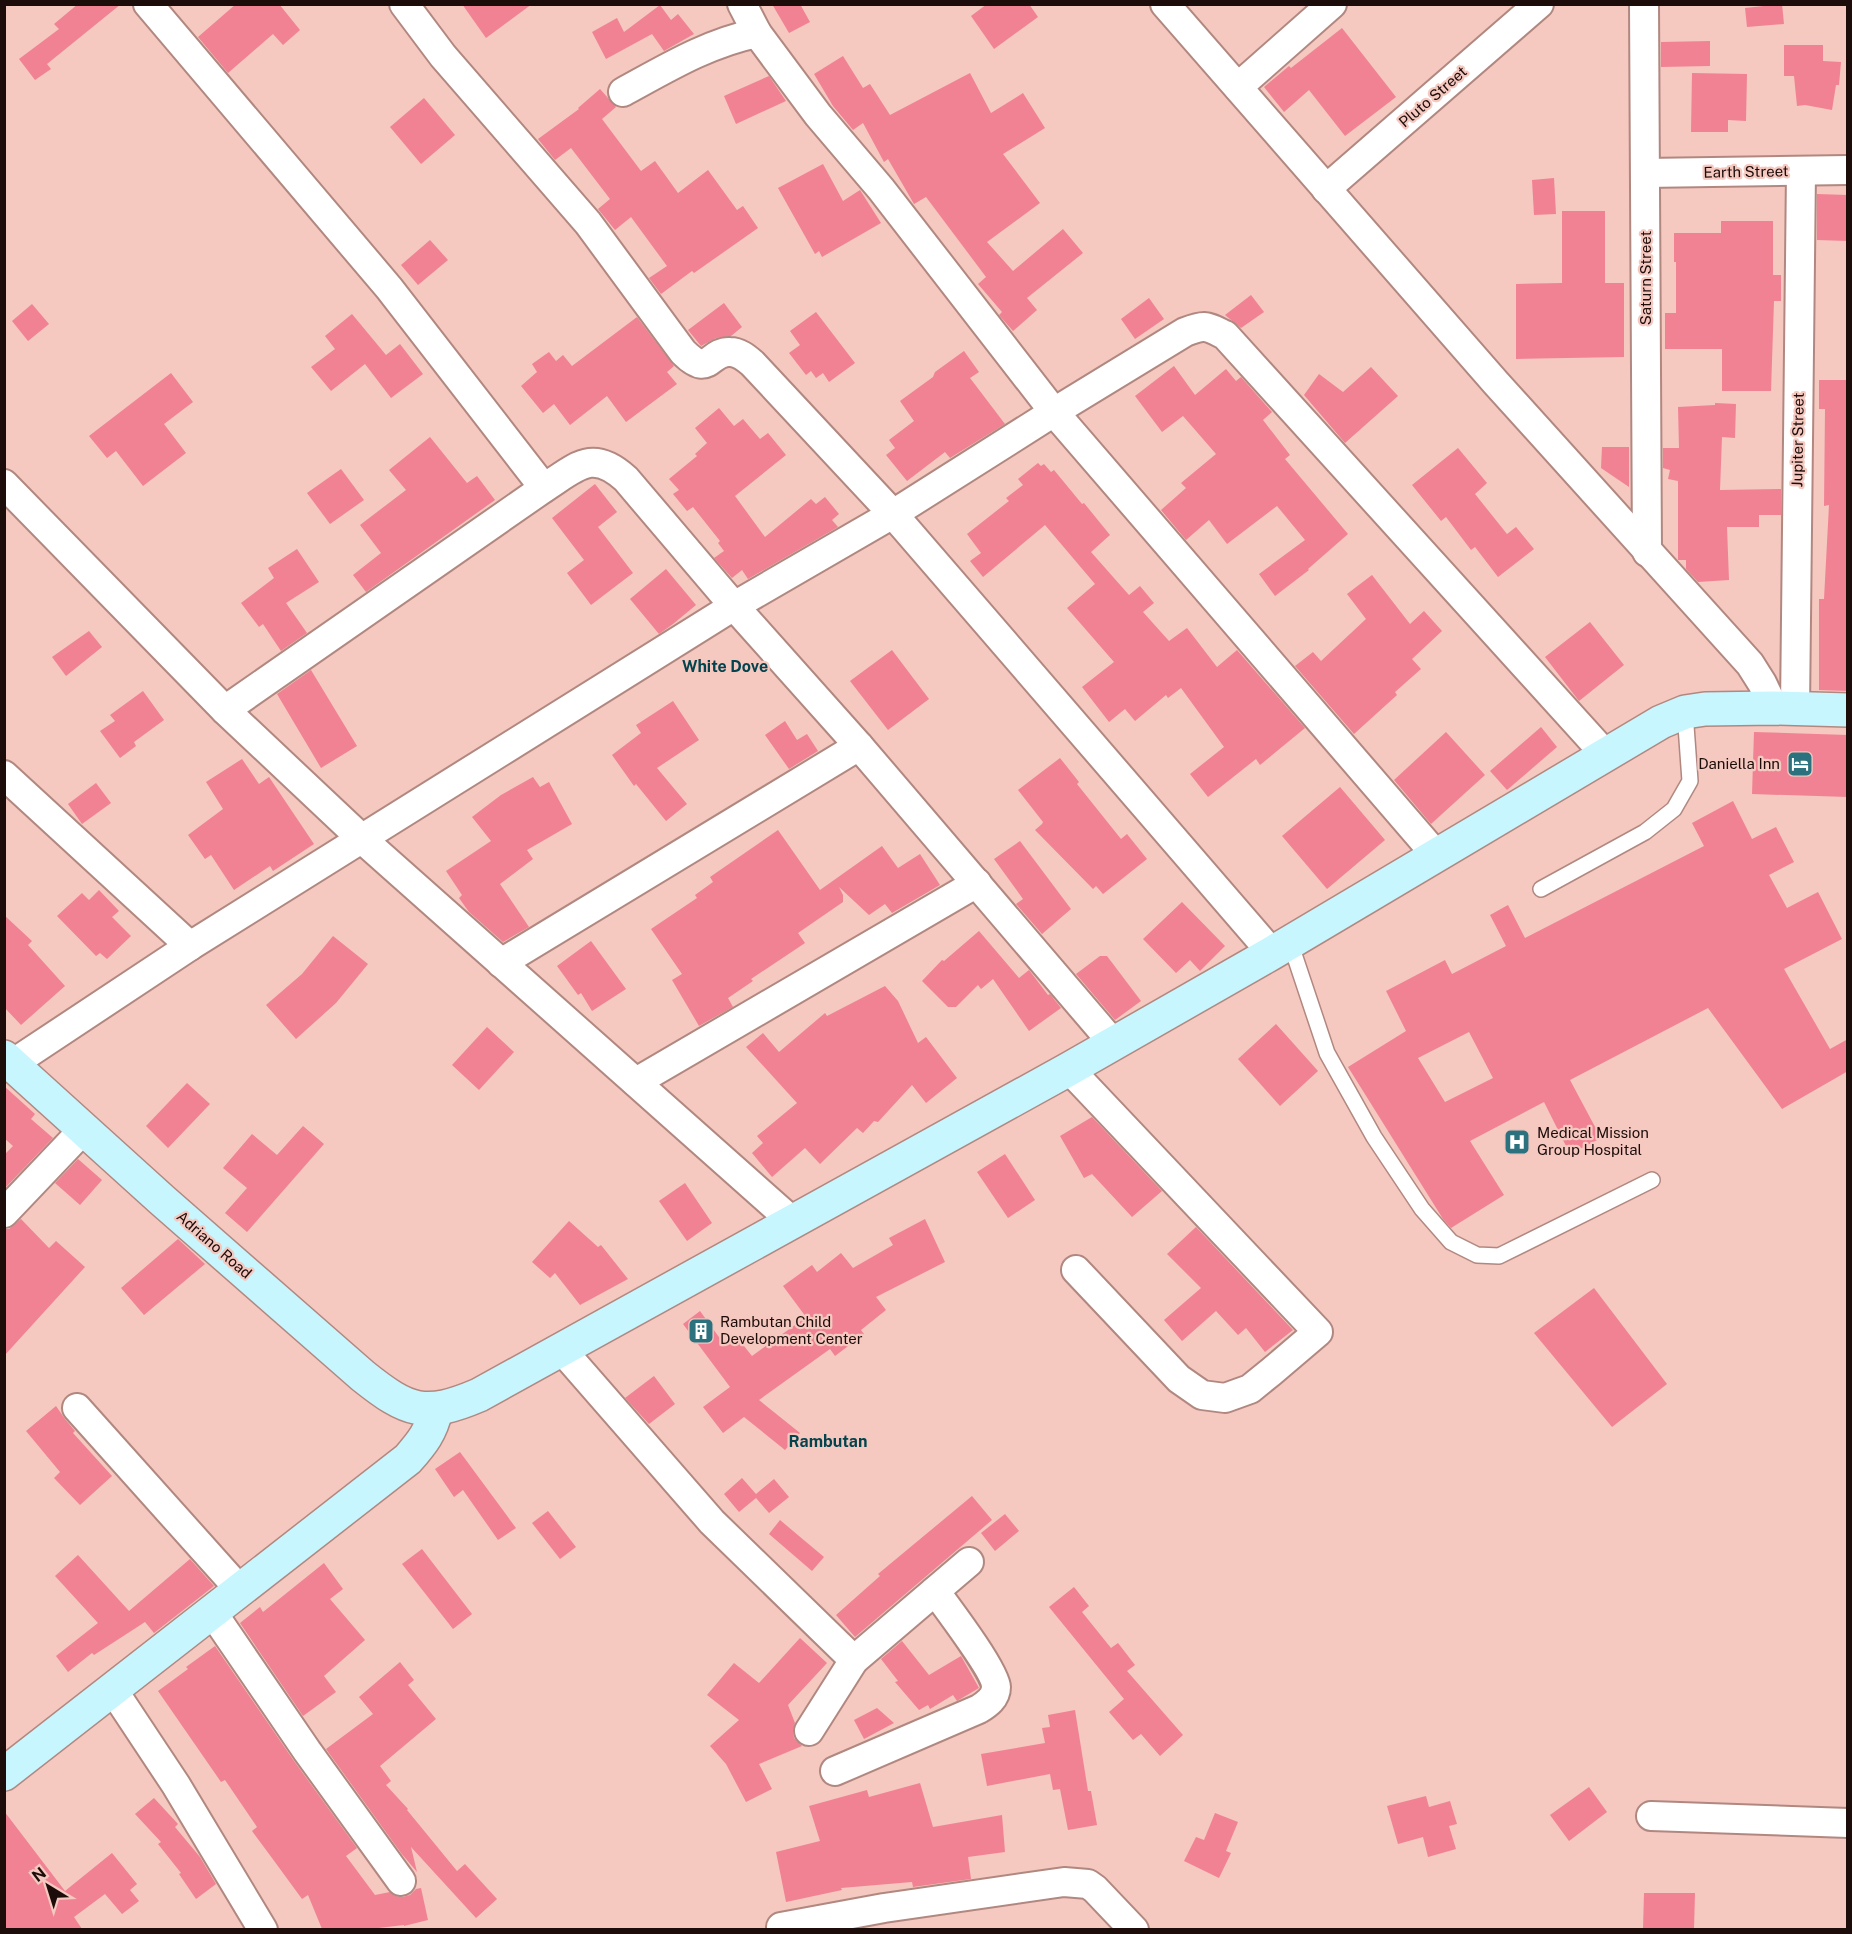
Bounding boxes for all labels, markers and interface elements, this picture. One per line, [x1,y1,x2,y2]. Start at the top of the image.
street label: Pluto Street [1395,63,1470,131]
street label: Earth Street [1703,162,1789,181]
street label: Saturn Street [1637,231,1654,325]
street label: Jupiter Street [1788,392,1807,487]
district label: White Dove [682,657,768,676]
hotel icon: Daniella Inn [1785,749,1815,779]
place label: Daniella Inn [1698,755,1780,772]
place label: Medical Mission Group Hospital [1537,1124,1649,1158]
hospital icon: Medical Mission Group Hospital [1502,1127,1532,1157]
street label: Adriano Road [173,1208,255,1282]
place label: Rambutan Child Development Center [720,1313,863,1347]
building icon: Rambutan Child Development Center [686,1316,716,1346]
district label: Rambutan [789,1432,867,1451]
north arrow [18,1856,78,1916]
text: N [28,1863,50,1886]

